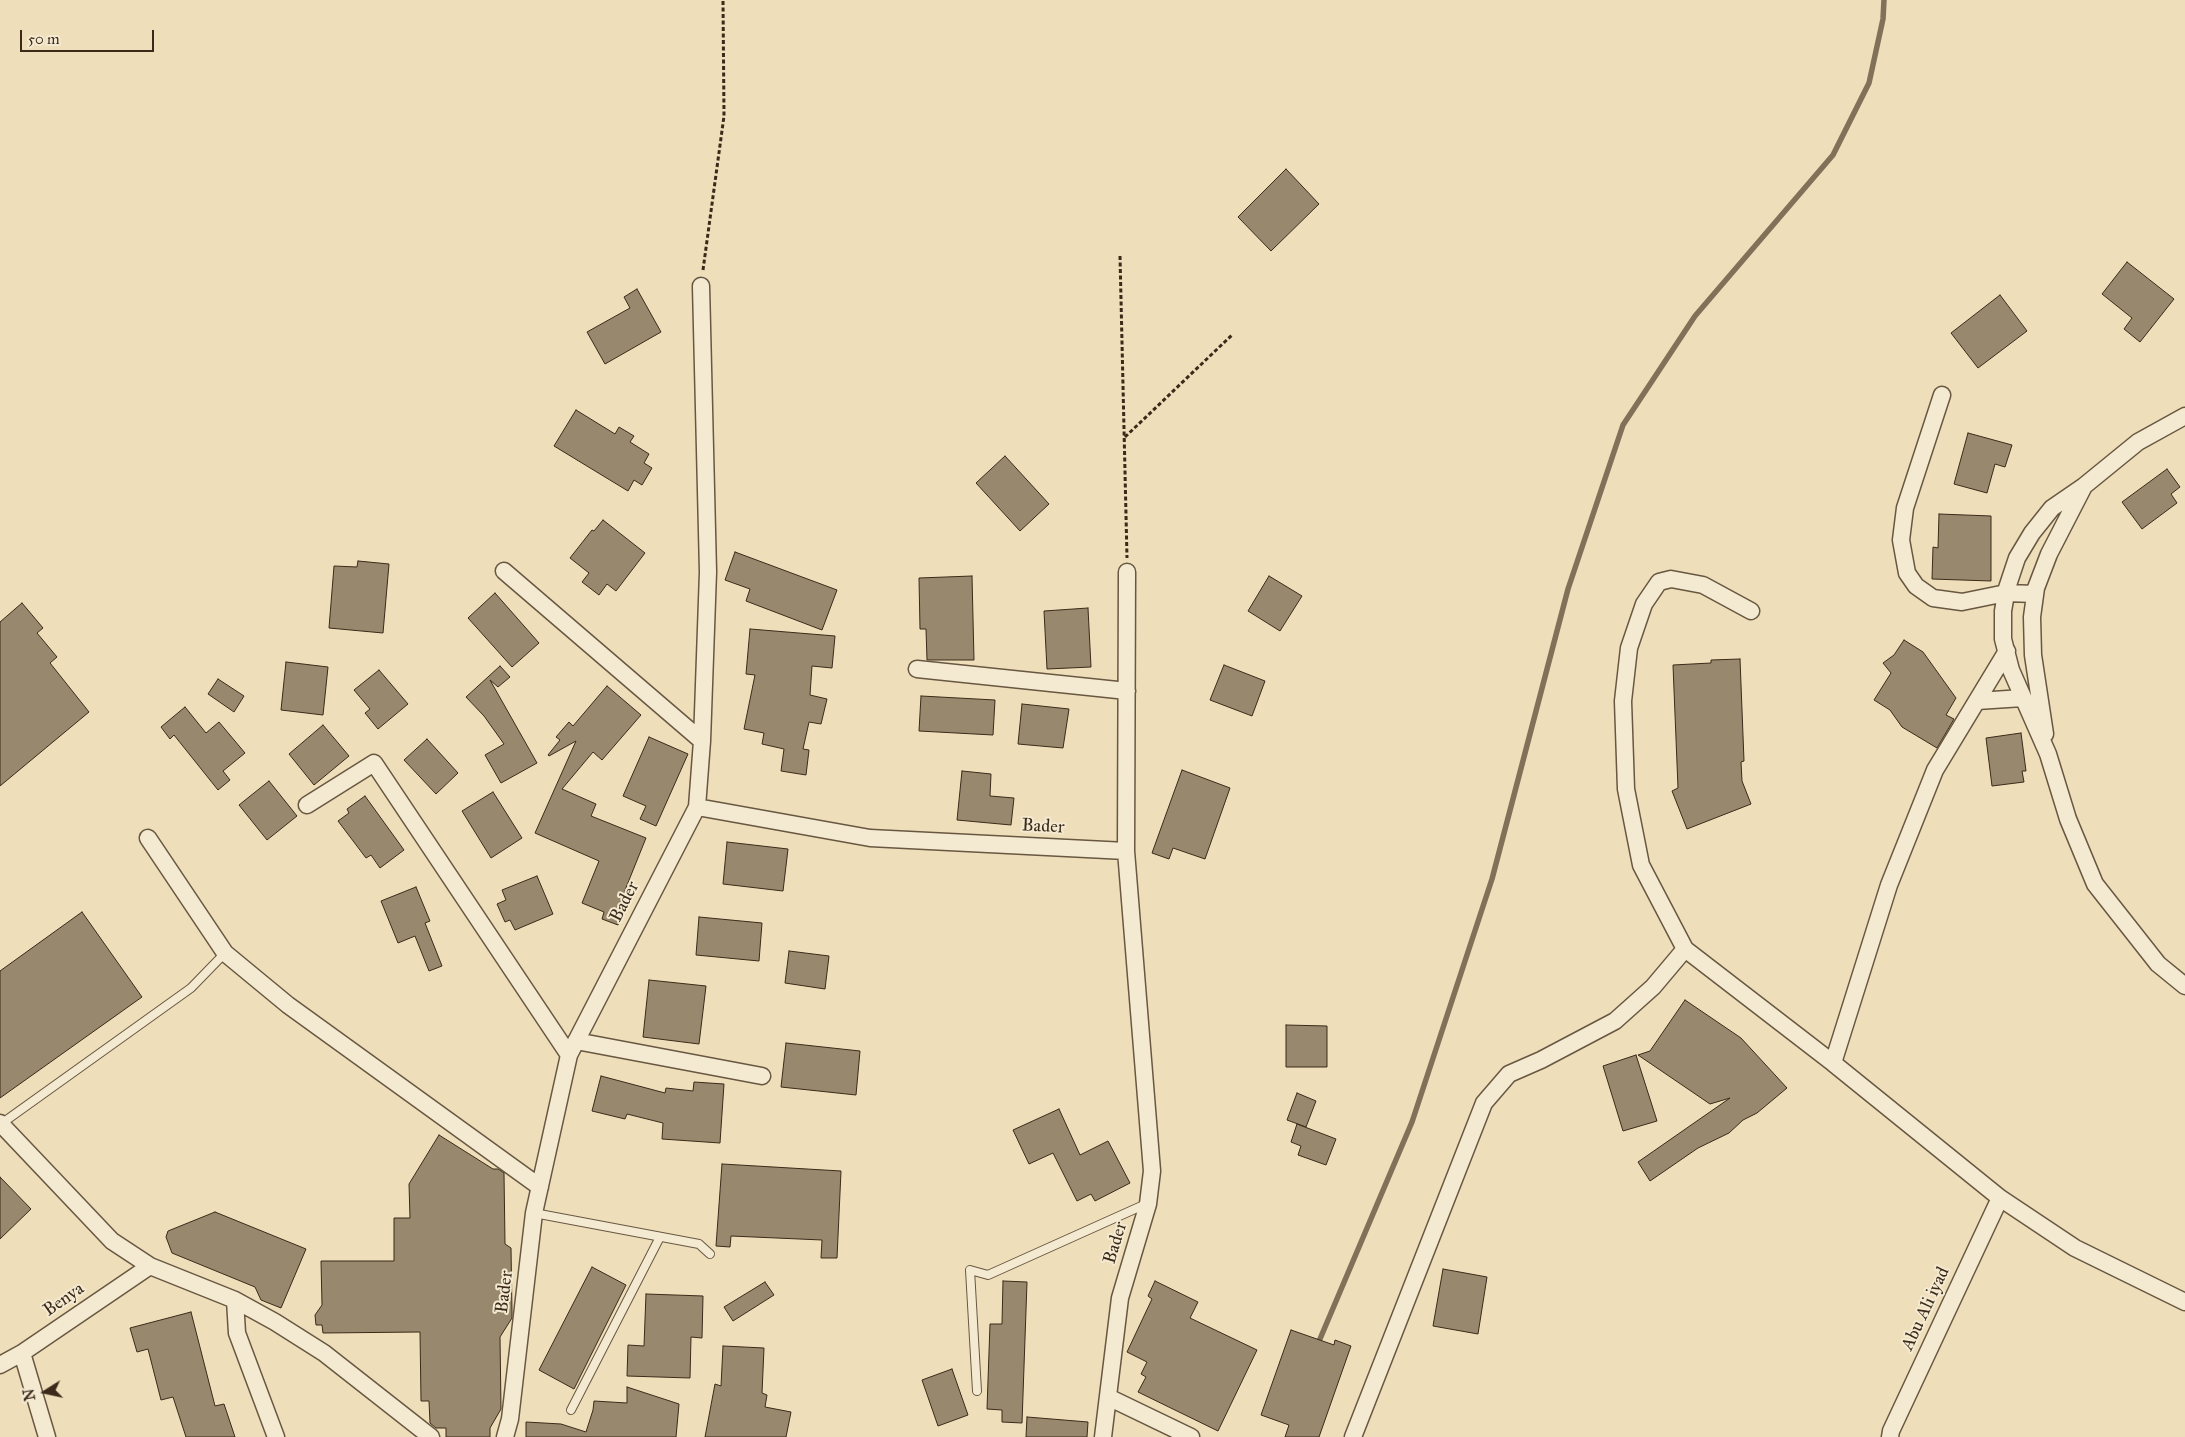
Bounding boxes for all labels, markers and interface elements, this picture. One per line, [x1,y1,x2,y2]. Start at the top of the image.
scale bar [22,20,156,52]
text: 50 m [28,30,60,48]
street label: Bader [1021,815,1065,839]
street label: Bader [606,878,644,926]
street label: Bader [1099,1219,1133,1267]
street label: Abu Ali iyad [1897,1264,1955,1354]
street label: Bader [492,1269,518,1315]
street label: Benya [39,1278,89,1322]
north arrow [20,1367,70,1417]
text: N [20,1387,39,1402]

